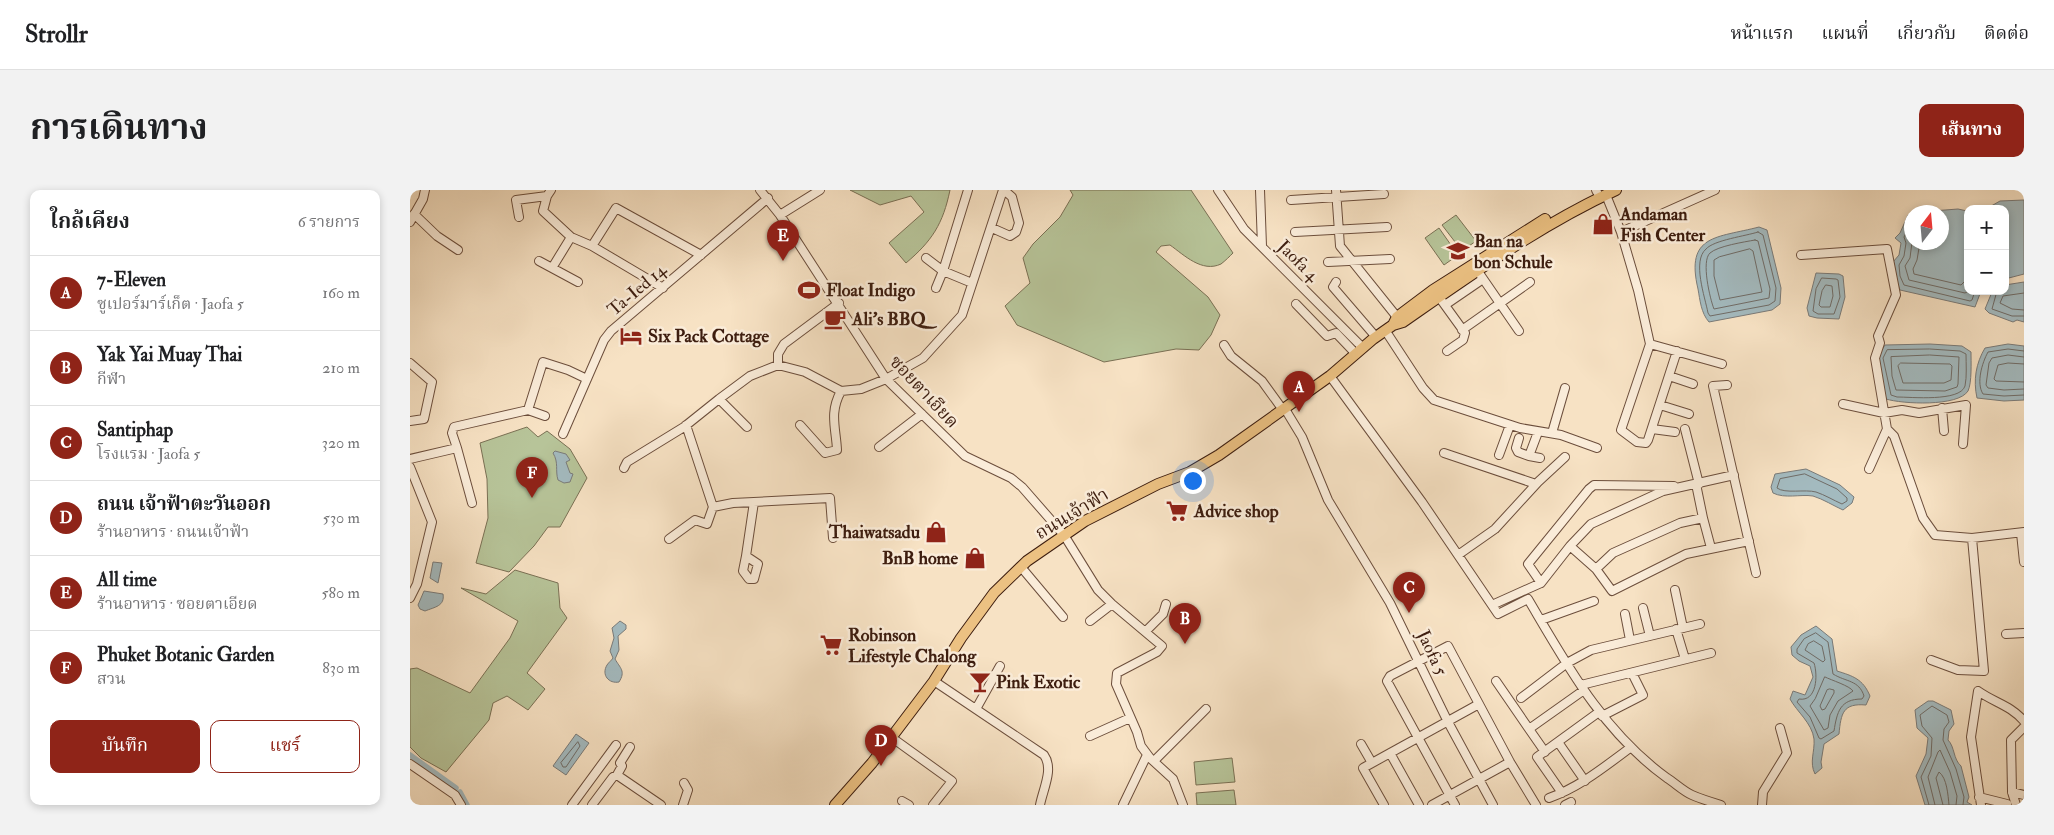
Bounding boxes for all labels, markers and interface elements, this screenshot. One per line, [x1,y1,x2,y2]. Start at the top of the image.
text: Strollr [25,19,88,50]
text: หน้าแรก [1730,22,1793,45]
text: แผนที่ [1821,22,1869,45]
text: เกี่ยวกับ [1897,22,1956,45]
text: ติดต่อ [1984,22,2029,45]
button: เส้นทาง [1919,104,2024,157]
text: การเดินทาง [30,106,208,150]
place label: Andaman Fish Center [1619,203,1706,247]
north arrow [1904,205,1949,250]
map controls [1964,205,2009,295]
button: + [1964,205,2009,250]
text: ใกล้เคียง [50,208,130,235]
shop icon: Andaman Fish Center [1590,211,1616,237]
text: 6 รายการ [298,212,360,232]
pin: E [767,220,799,261]
place label: Ban na bon Schule [1473,230,1553,274]
street label: Jaofa 4 [1272,235,1325,288]
school or university icon: Ban na bon Schule [1445,238,1471,264]
button: − [1964,250,2009,295]
street label: Ta-Ied 14 [603,258,672,321]
text: 7-Eleven [97,268,166,292]
sports icon: Float Indigo [796,277,822,303]
place label: Float Indigo [826,279,916,302]
text: A [61,283,71,303]
text: 160 m [322,283,360,303]
text: ซูเปอร์มาร์เก็ต · Jaofa 5 [97,294,244,314]
cafe icon: Ali's BBQ [822,306,848,332]
place label: Ali's BBQ [851,308,938,331]
hotel icon: Six Pack Cottage [618,323,644,349]
place label: Six Pack Cottage [648,325,769,348]
text: Yak Yai Muay Thai [97,343,242,367]
street label: ซอยตาเอียด [884,351,964,433]
text: B [61,358,71,378]
text: 210 m [322,358,360,378]
text: กีฬา [97,369,126,389]
pin: A [1283,371,1315,412]
text: Santiphap [97,418,173,442]
text: C [60,433,72,453]
text: 320 m [322,433,360,453]
text: โรงแรม · Jaofa 5 [97,444,200,464]
pin: F [516,457,548,498]
your location [1180,468,1206,494]
street label: ถนนเจ้าฟ้า [1031,483,1113,545]
text: ถนน เจ้าฟ้าตะวันออก [97,492,271,516]
supermarket icon: Advice shop [1164,498,1190,524]
place label: Advice shop [1193,500,1279,523]
text: D [59,508,73,528]
text: 530 m [323,508,360,528]
shop icon: Thaiwatsadu [923,519,949,545]
place label: Thaiwatsadu [828,521,921,544]
text: ร้านอาหาร · ถนนเจ้าฟ้า [97,522,249,542]
shop icon: BnB home [962,545,988,571]
place label: BnB home [882,547,958,570]
text: All time [97,568,157,592]
pin: C [1393,572,1425,613]
text: E [60,583,72,603]
text: 580 m [321,583,360,603]
text: ร้านอาหาร · ซอยตาเอียด [97,594,258,614]
pin: B [1169,603,1201,644]
place label: Robinson Lifestyle Chalong [848,624,977,668]
street label: Jaofa 5 [1411,626,1453,680]
supermarket icon: Robinson Lifestyle Chalong [818,632,844,658]
text: Phuket Botanic Garden [97,643,275,667]
text: F [61,658,71,678]
text: 830 m [322,658,360,678]
text: สวน [97,669,126,689]
bar icon: Pink Exotic [967,669,993,695]
place label: Pink Exotic [996,671,1081,694]
button: บันทึก [50,720,200,773]
button: แชร์ [210,720,360,773]
pin: D [865,725,897,766]

